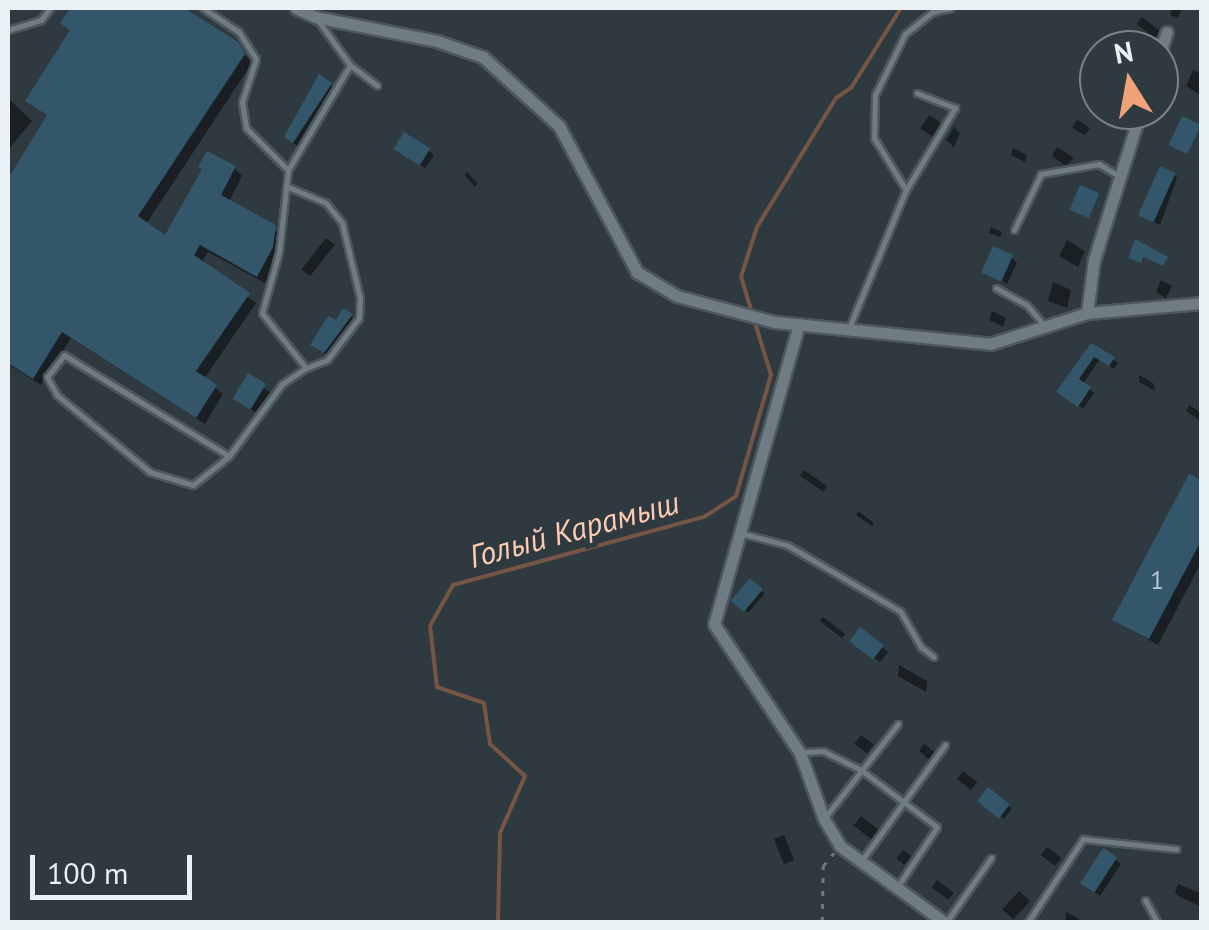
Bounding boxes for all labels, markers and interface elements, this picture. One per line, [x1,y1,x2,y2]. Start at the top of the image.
north arrow [1079,30,1179,130]
text: N [1111,32,1136,72]
water label: Голый Карамыш [465,483,683,575]
house number: 1 [1150,565,1164,595]
scale bar [35,835,198,897]
text: 100 m [47,853,128,892]

